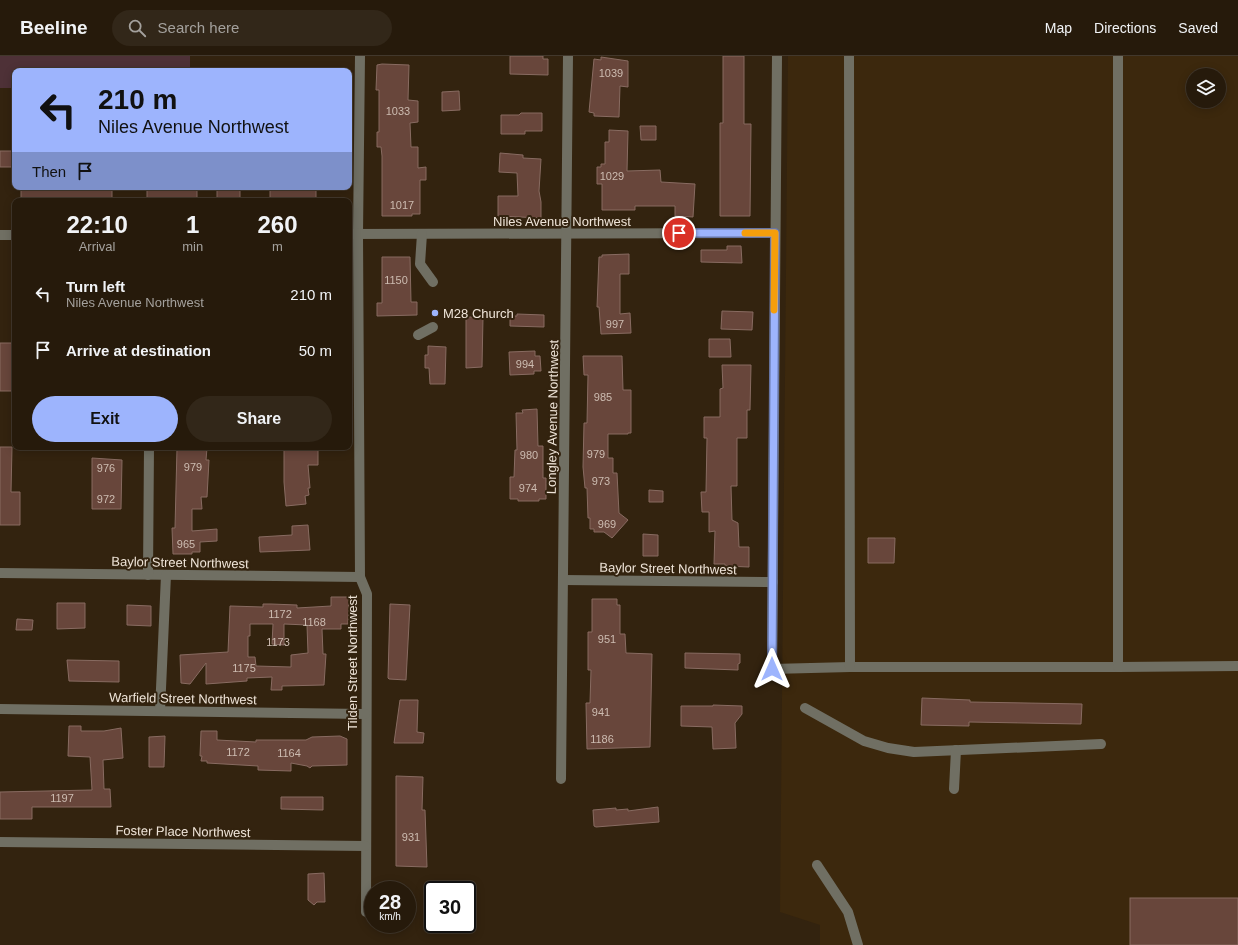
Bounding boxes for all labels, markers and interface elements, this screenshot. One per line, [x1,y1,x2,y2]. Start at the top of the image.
search box [112,10,392,46]
text: Beeline [20,17,88,38]
icon: search [126,17,148,39]
text: Search here [158,19,239,36]
text: Map [1045,20,1072,36]
text: Directions [1094,20,1156,36]
text: Saved [1178,20,1218,36]
house number: 1039 [599,67,623,79]
map controls [1186,68,1226,108]
button: layers [1186,68,1226,108]
icon: left [32,84,84,136]
text: 210 m [98,84,177,115]
house number: 1033 [386,105,410,117]
text: Niles Avenue Northwest [98,117,289,137]
icon: arrive [74,160,96,182]
text: Then [32,163,66,180]
house number: 1029 [600,170,624,182]
house number: 1017 [390,199,414,211]
text: 22:10 [66,211,128,238]
text: 1 [186,211,199,238]
text: 260 [258,211,298,238]
street label: Niles Avenue Northwest [493,214,631,229]
pin [662,216,696,250]
icon: arrive [668,222,690,244]
text: Arrival [79,239,116,254]
text: min [182,239,203,254]
text: m [272,239,283,254]
house number: 1150 [384,274,408,286]
text: Turn left [66,278,125,295]
icon: left [32,283,54,305]
text: 210 m [290,286,332,303]
text: Niles Avenue Northwest [66,295,204,310]
place label: M28 Church [443,306,514,321]
marker: M28 Church [430,308,440,318]
house number: 997 [606,318,624,330]
icon: arrive [32,339,54,361]
street label: Longley Avenue Northwest [544,339,561,494]
text: Arrive at destination [66,342,211,359]
text: 50 m [299,342,332,359]
house number: 994 [516,358,534,370]
house number: 985 [594,391,612,403]
button: Exit [32,396,178,442]
button: Share [186,396,332,442]
house number: 979 [587,448,605,460]
house number: 980 [520,449,538,461]
house number: 979 [184,461,202,473]
house number: 976 [97,462,115,474]
house number: 973 [592,475,610,487]
house number: 974 [519,482,537,494]
house number: 972 [97,493,115,505]
house number: 969 [598,518,616,530]
house number: 965 [177,538,195,550]
street label: Baylor Street Northwest [111,554,249,571]
street label: Baylor Street Northwest [599,560,737,577]
street label: Tilden Street Northwest [345,595,360,731]
house number: 1172 [268,608,292,620]
house number: 1168 [302,616,326,628]
house number: 951 [598,633,616,645]
house number: 1173 [266,636,290,648]
position arrow [751,648,793,690]
house number: 1175 [232,662,256,674]
street label: Warfield Street Northwest [109,690,257,707]
house number: 941 [592,706,610,718]
house number: 1186 [590,733,614,745]
house number: 1172 [226,746,250,758]
house number: 1164 [277,747,301,759]
house number: 1197 [50,792,74,804]
street label: Foster Place Northwest [115,823,251,840]
house number: 931 [402,831,420,843]
speed limit sign: 30 [424,881,476,933]
text: 28 [379,891,401,913]
text: km/h [379,911,401,922]

